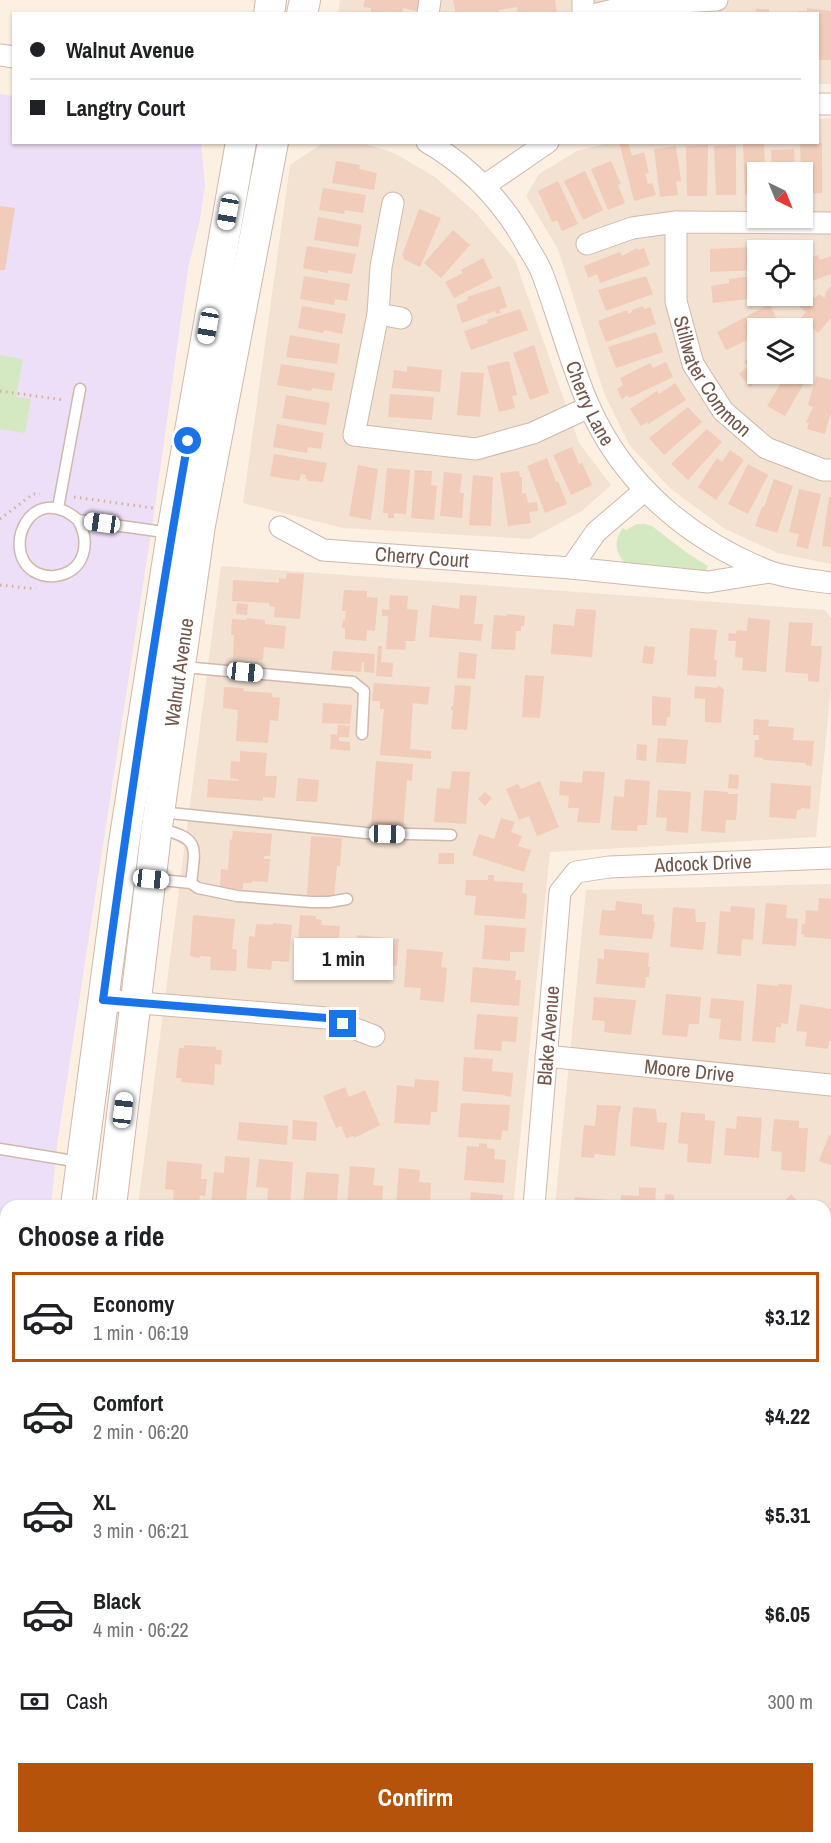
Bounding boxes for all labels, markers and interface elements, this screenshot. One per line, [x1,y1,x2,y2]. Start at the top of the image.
text: Walnut Avenue [66,35,194,65]
text: Langtry Court [66,93,185,123]
north arrow [747,162,813,228]
map controls [747,162,813,384]
car [216,193,240,231]
button: locate [747,240,813,306]
car [196,307,220,345]
street label: Stillwater Common [668,313,757,443]
button: layers [747,318,813,384]
street label: Cherry Lane [560,357,621,451]
route start [174,427,201,454]
car [83,512,121,534]
street label: Cherry Court [374,540,470,574]
street label: Walnut Avenue [157,616,200,728]
car [226,661,264,683]
car [369,825,405,843]
street label: Adcock Drive [653,847,752,878]
car [132,868,170,890]
callout: 1 min [294,937,392,979]
text: 1 min [322,945,365,972]
street label: Blake Avenue [530,985,565,1087]
route end [329,1010,356,1037]
street label: Moore Drive [643,1052,736,1088]
car [112,1091,134,1129]
text: Choose a ride [18,1218,164,1254]
text: Economy [93,1289,174,1319]
icon: car [21,1290,75,1344]
text: $3.12 [765,1302,810,1332]
text: 1 min · 06:19 [93,1319,189,1346]
text: Comfort [93,1388,163,1418]
icon: car [21,1389,75,1443]
text: $4.22 [765,1401,810,1431]
text: 2 min · 06:20 [93,1418,189,1445]
text: XL [93,1487,116,1517]
icon: car [21,1488,75,1542]
text: $5.31 [765,1500,810,1530]
text: 3 min · 06:21 [93,1517,189,1544]
text: Black [93,1586,141,1616]
icon: car [21,1587,75,1641]
text: $6.05 [765,1599,810,1629]
text: 4 min · 06:22 [93,1616,189,1643]
icon: cash [18,1685,51,1718]
text: Cash [66,1686,108,1716]
text: 300 m [767,1688,813,1715]
button: Confirm [18,1763,813,1832]

